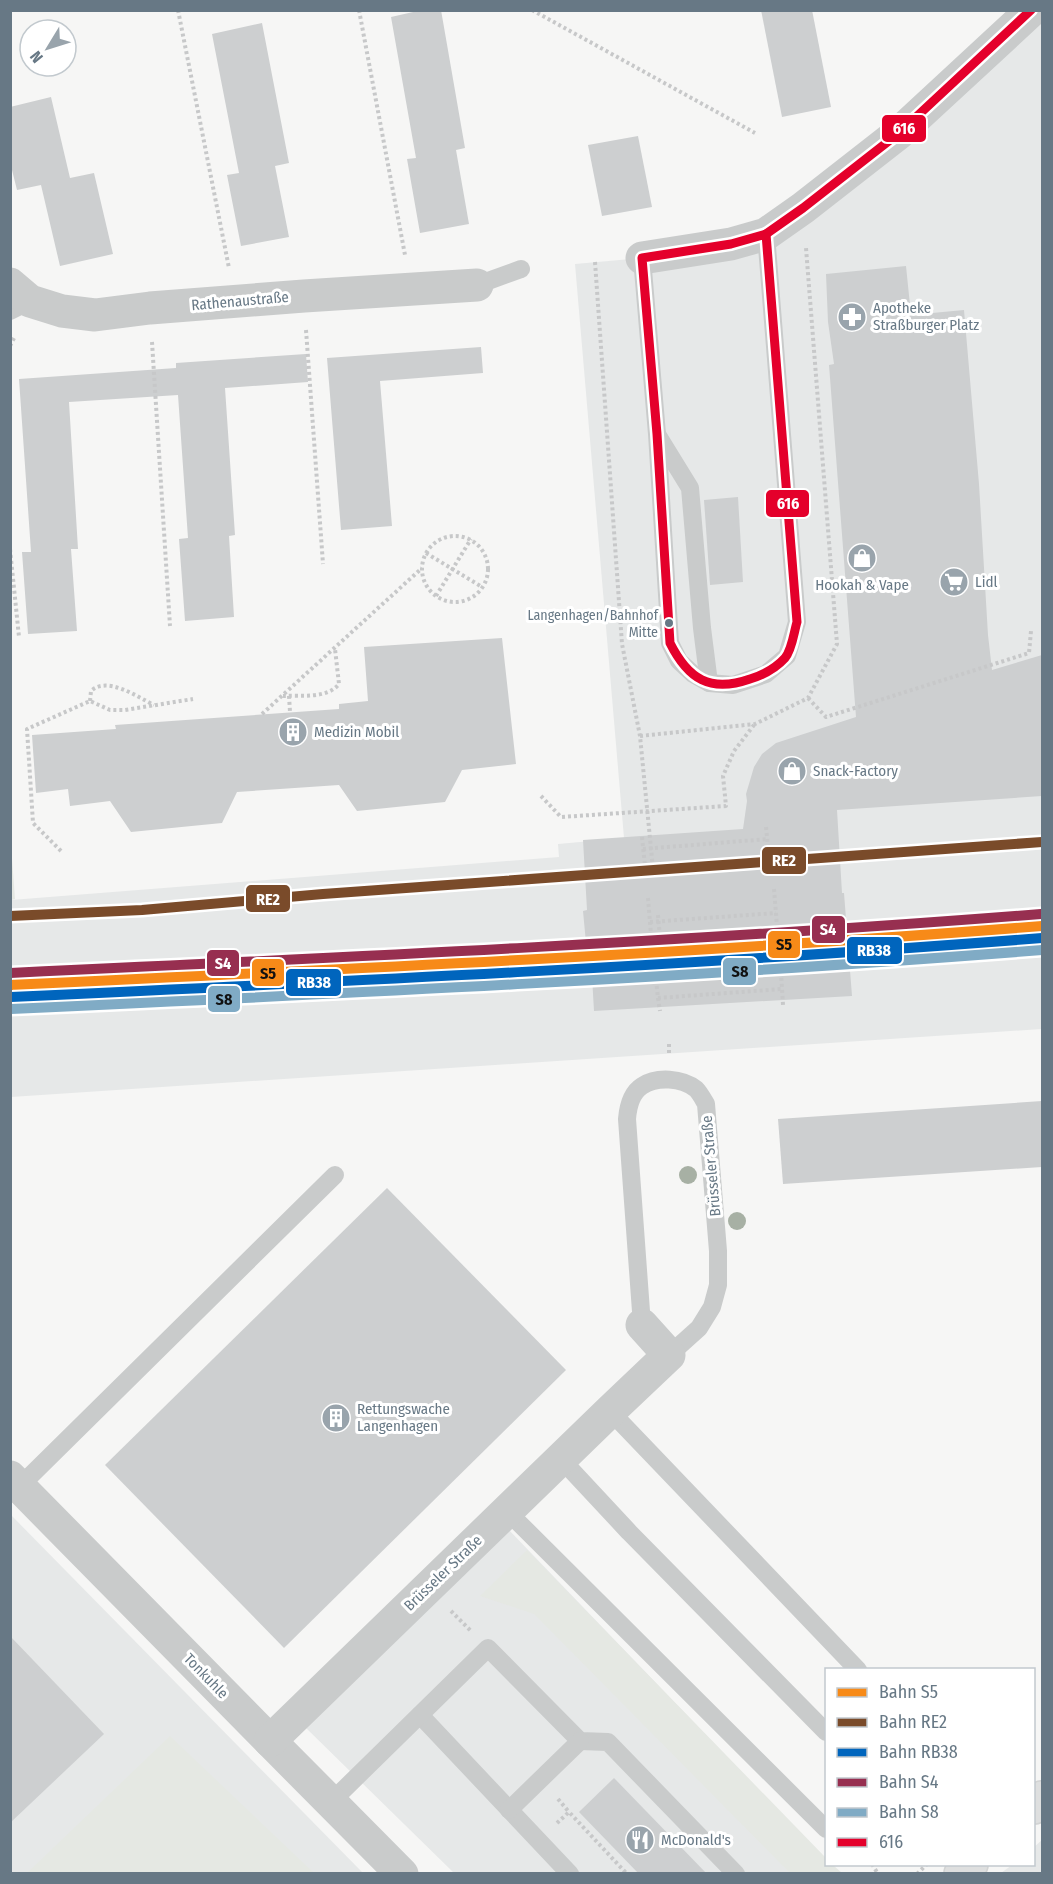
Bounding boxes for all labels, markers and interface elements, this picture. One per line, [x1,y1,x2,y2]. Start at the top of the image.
north arrow [18,18,78,78]
text: N [26,47,47,67]
line badge: 616 [881,114,927,143]
text: 616 [893,119,915,138]
street label: Rathenaustraße [191,288,289,314]
place label: Apotheke Straßburger Platz [873,299,979,334]
pharmacy icon: Apotheke Straßburger Platz [836,301,868,333]
line badge: 616 [765,489,810,518]
text: 616 [777,494,799,513]
shop icon: Hookah & Vape [846,542,878,574]
supermarket icon: Lidl [938,566,970,598]
place label: Lidl [975,573,997,591]
place label: Hookah & Vape [815,576,909,594]
place label: Langenhagen/Bahnhof Mitte [527,607,660,641]
marker: Langenhagen/Bahnhof Mitte [663,617,675,629]
building icon: Medizin Mobil [277,716,309,748]
place label: Medizin Mobil [314,723,399,741]
shop icon: Snack-Factory [776,755,808,787]
place label: Snack-Factory [813,762,898,780]
line badge: RE2 [761,846,807,875]
text: RE2 [772,851,797,870]
line badge: RE2 [245,884,291,913]
text: RE2 [256,890,281,909]
line badge: S4 [811,915,846,944]
text: S4 [820,920,836,939]
line badge: S5 [767,930,801,959]
text: S5 [776,935,792,954]
line badge: RB38 [846,936,903,965]
text: RB38 [857,941,892,960]
line badge: S4 [206,949,240,977]
text: S4 [215,954,231,973]
line badge: S8 [722,957,757,986]
line badge: S5 [251,958,285,987]
text: S8 [732,962,749,981]
text: S5 [260,964,276,983]
line badge: RB38 [285,968,342,997]
text: RB38 [297,973,332,992]
line badge: S8 [207,985,241,1013]
text: S8 [216,990,233,1009]
street label: Brüsseler Straße [698,1115,724,1217]
place label: Rettungswache Langenhagen [357,1400,450,1435]
building icon: Rettungswache Langenhagen [320,1402,352,1434]
street label: Brüsseler Straße [400,1531,486,1615]
street label: Tonkuhle [180,1650,232,1702]
legend [825,1668,1035,1866]
text: Bahn S5 [879,1681,938,1703]
text: Bahn RE2 [879,1711,947,1733]
text: Bahn RB38 [879,1741,958,1763]
text: Bahn S4 [879,1771,939,1793]
text: Bahn S8 [879,1801,939,1823]
restaurant icon: McDonald's [624,1824,656,1856]
place label: McDonald's [661,1831,731,1849]
text: 616 [879,1831,903,1853]

